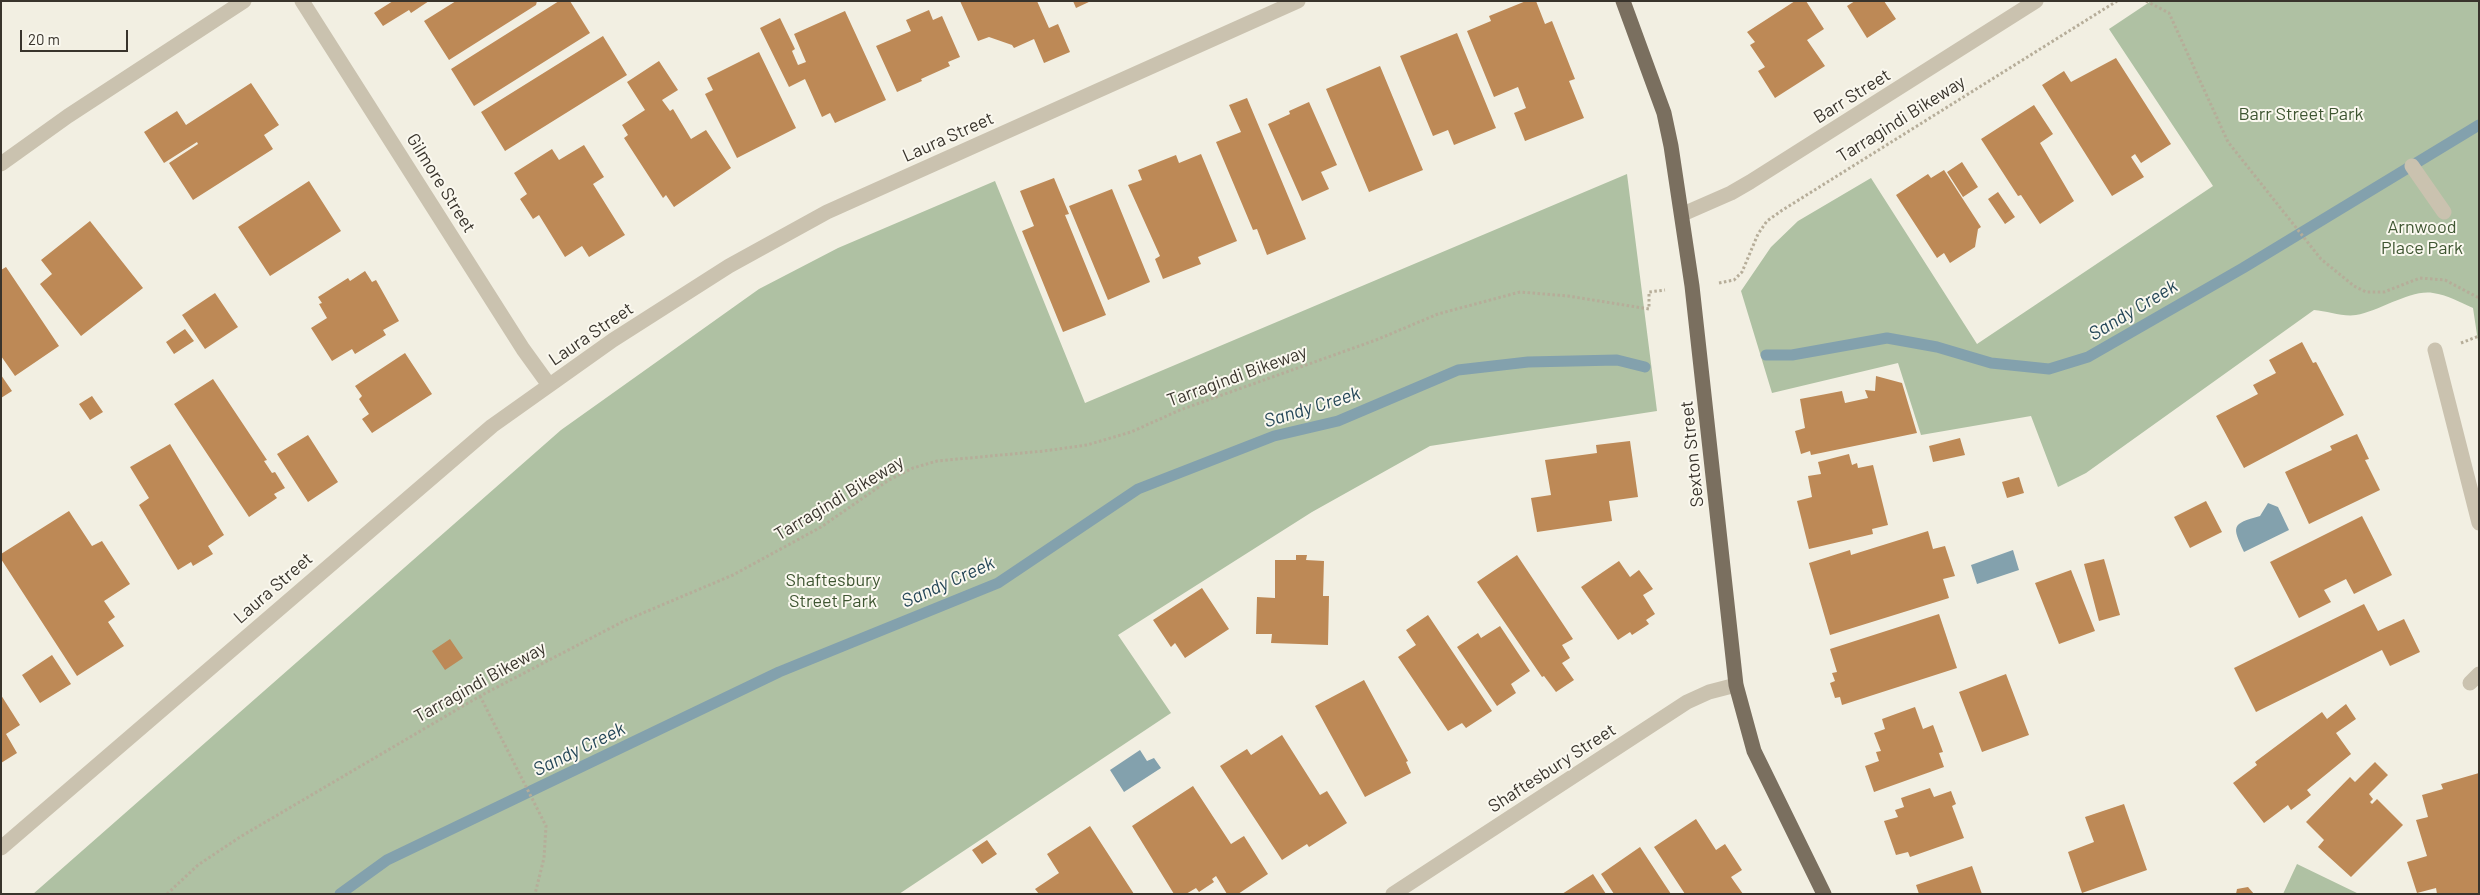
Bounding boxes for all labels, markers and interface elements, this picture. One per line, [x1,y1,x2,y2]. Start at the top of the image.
scale bar [22,20,130,52]
text: 20 m [28,30,60,48]
street label: Barr Street [1810,64,1894,128]
street label: Tarragindi Bikeway [1833,71,1969,167]
park label: Barr Street Park [2238,103,2364,125]
street label: Laura Street [899,107,997,167]
street label: Gilmore Street [402,129,480,237]
park label: Arnwood Place Park [2381,216,2463,258]
water label: Sandy Creek [2084,275,2182,345]
street label: Laura Street [545,298,637,370]
street label: Tarragindi Bikeway [1164,341,1310,411]
water label: Sandy Creek [1261,382,1363,432]
street label: Sexton Street [1676,400,1708,508]
street label: Tarragindi Bikeway [770,451,908,545]
street label: Laura Street [229,548,317,628]
water label: Sandy Creek [898,551,998,613]
park label: Shaftesbury Street Park [786,569,880,612]
street label: Tarragindi Bikeway [410,637,550,727]
water label: Sandy Creek [529,717,629,781]
street label: Shaftesbury Street [1484,719,1620,817]

